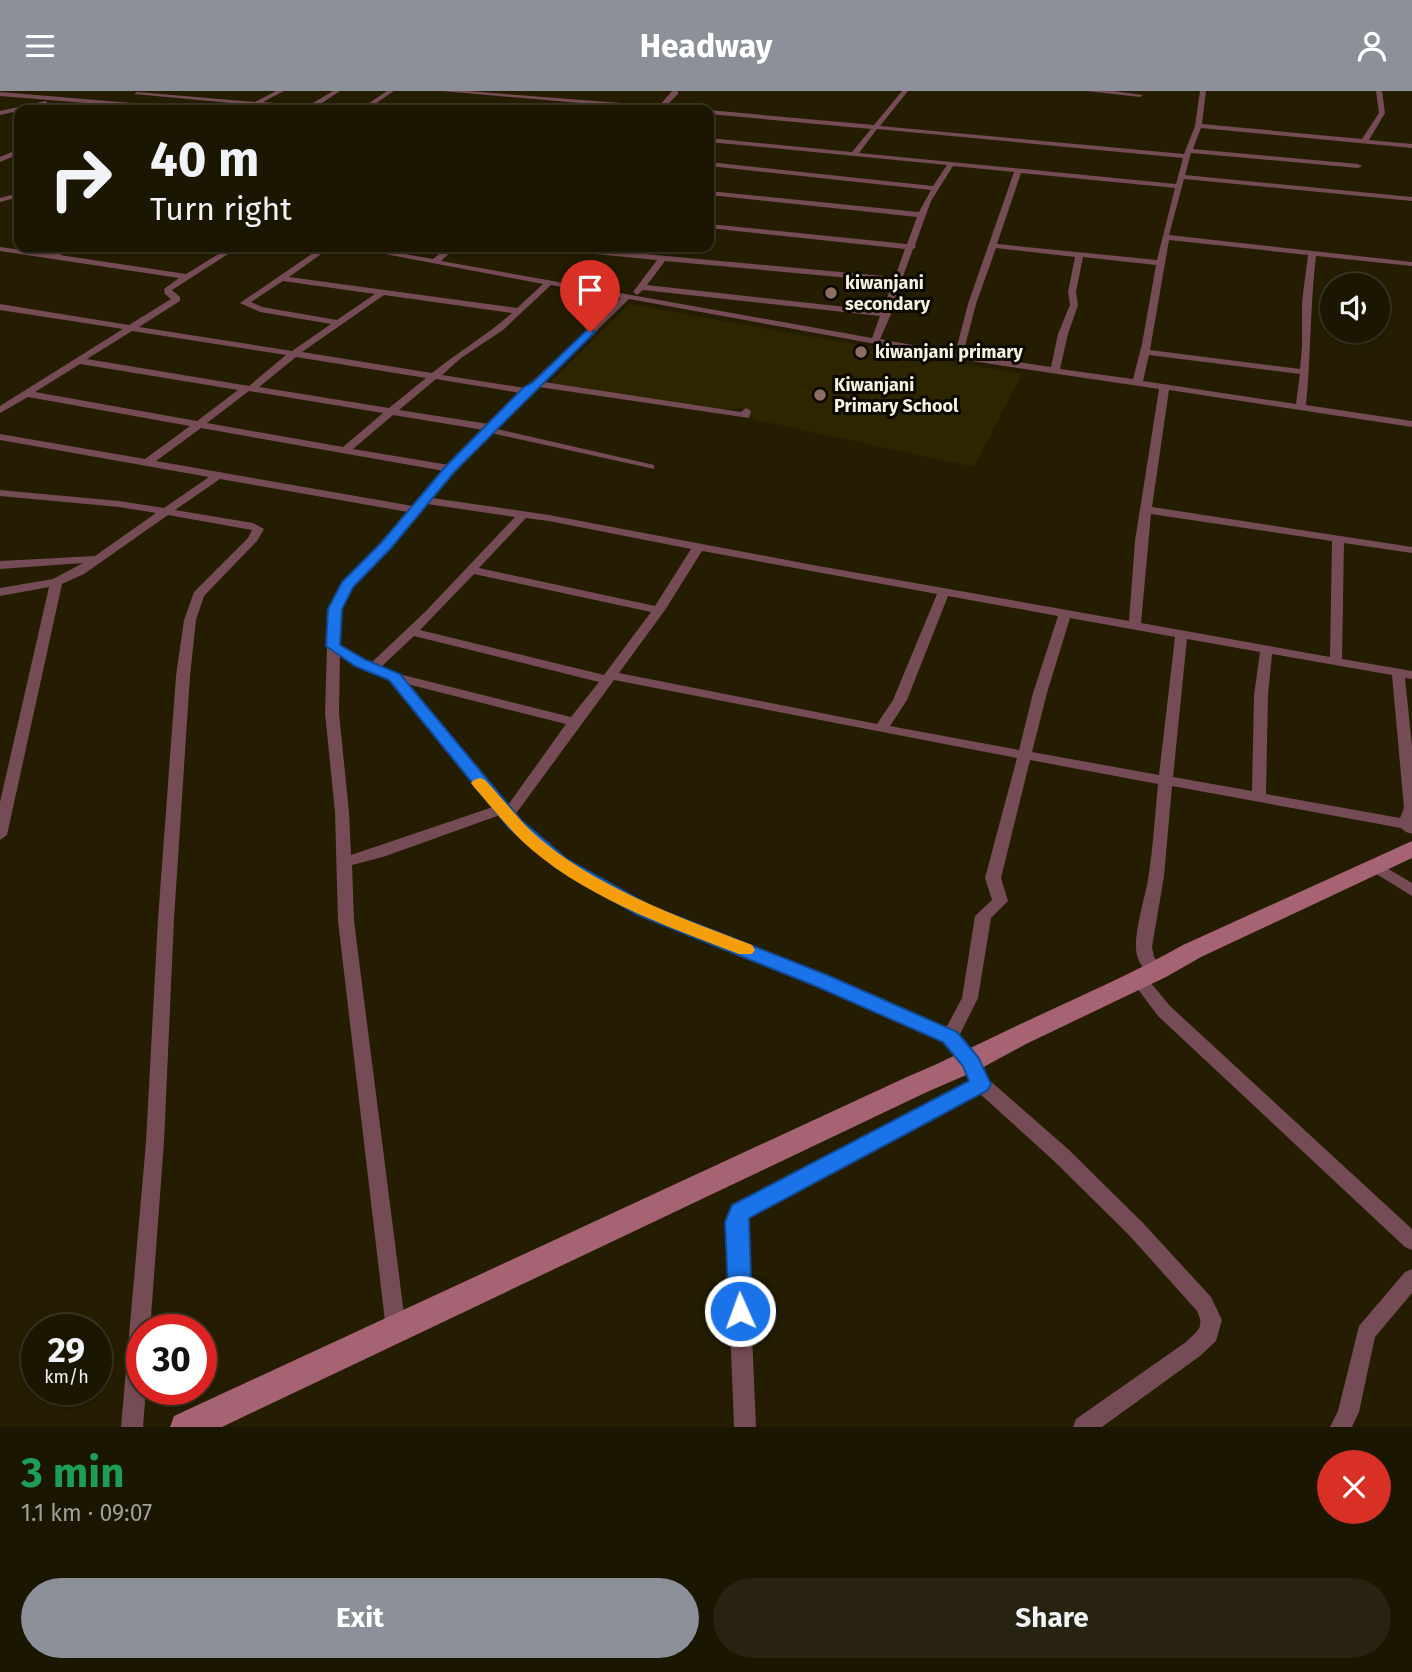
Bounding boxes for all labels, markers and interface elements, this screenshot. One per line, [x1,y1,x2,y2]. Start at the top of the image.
icon: menu [21,27,59,65]
text: Headway [640,27,772,65]
icon: person [1353,27,1391,65]
text: 40 m [150,130,259,189]
icon: right [35,133,126,224]
text: Turn right [150,190,292,228]
pin [560,260,620,332]
icon: arrive [571,271,609,309]
place label: kiwanjani secondary [845,272,931,315]
map controls [1320,273,1390,343]
button: sound [1320,273,1390,343]
marker: kiwanjani secondary [823,285,839,301]
place label: kiwanjani primary [875,341,1023,363]
marker: kiwanjani primary [853,344,869,360]
place label: Kiwanjani Primary School [834,374,959,417]
marker: Kiwanjani Primary School [812,387,828,403]
position arrow [703,1274,777,1348]
speed limit sign: 30 [126,1314,217,1405]
text: 29 [48,1329,85,1371]
text: km/h [44,1366,89,1388]
text: 3 min [21,1448,124,1498]
button: close [1317,1450,1391,1524]
text: 1.1 km · 09:07 [21,1499,152,1527]
button: Exit [21,1578,699,1658]
button: Share [713,1578,1391,1658]

